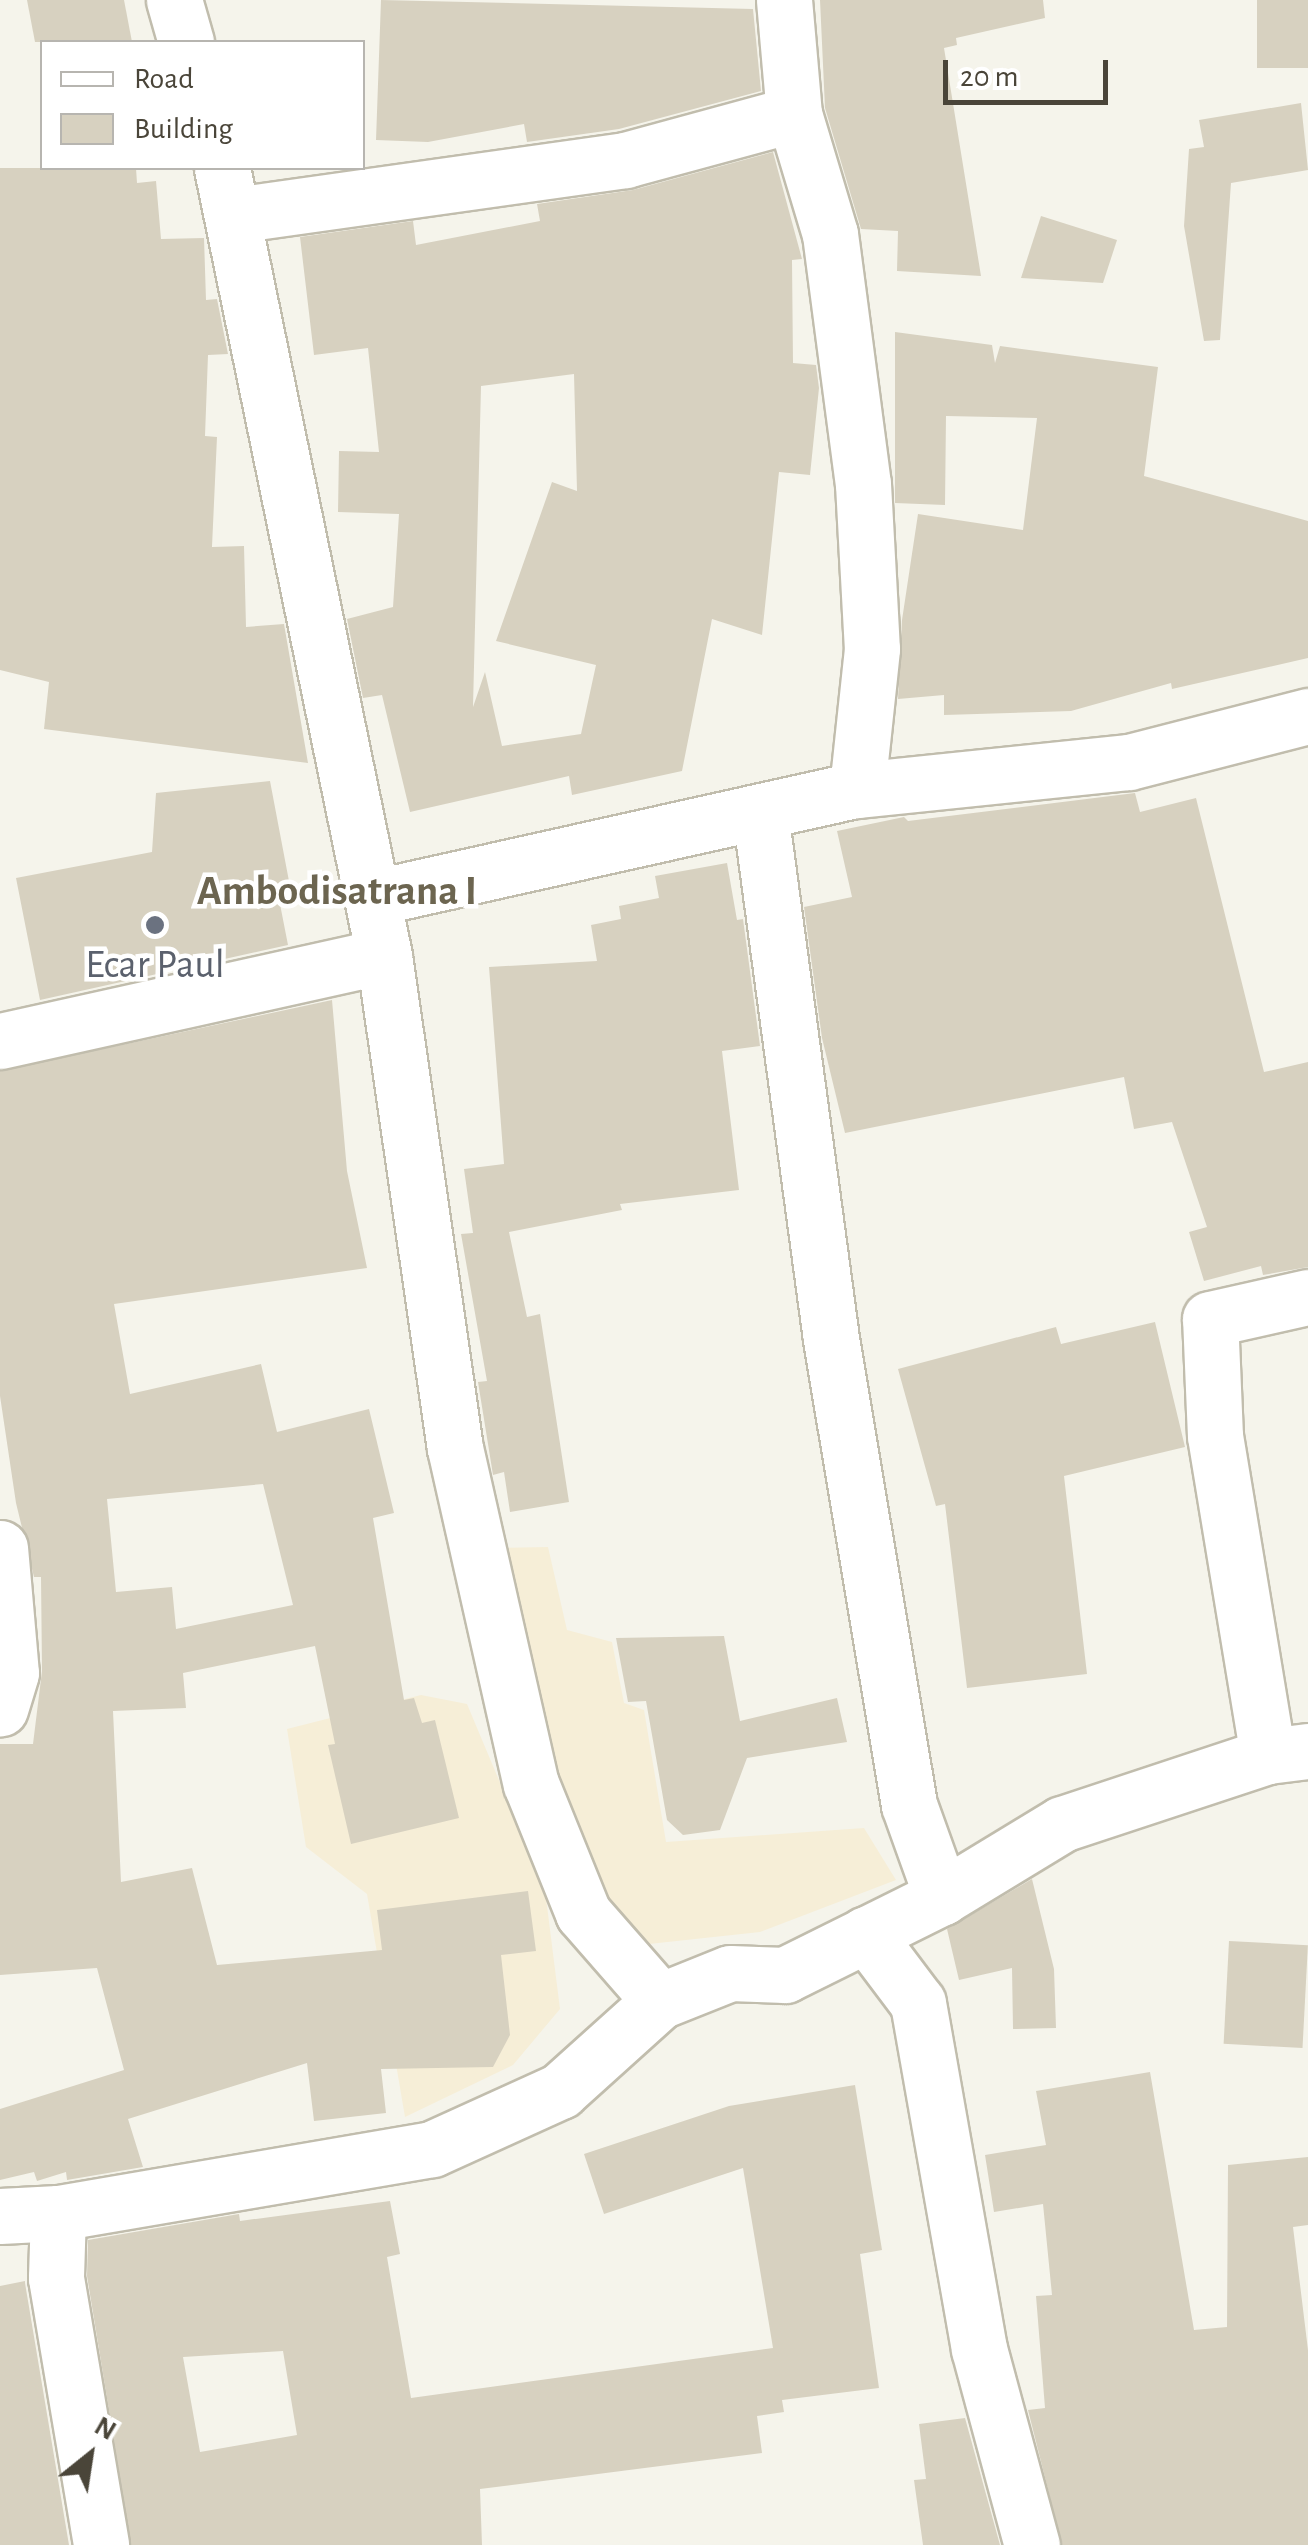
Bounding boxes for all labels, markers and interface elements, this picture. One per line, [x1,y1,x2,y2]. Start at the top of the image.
legend [40,40,365,170]
scale bar [948,40,1113,102]
text: 20 m [960,62,1018,92]
text: Road [134,64,194,94]
text: Building [134,114,233,144]
district label: Ambodisatrana I [197,866,477,916]
marker: Ecar Paul [144,914,166,936]
place label: Ecar Paul [85,941,225,989]
north arrow [40,2405,140,2505]
text: N [90,2412,120,2446]

